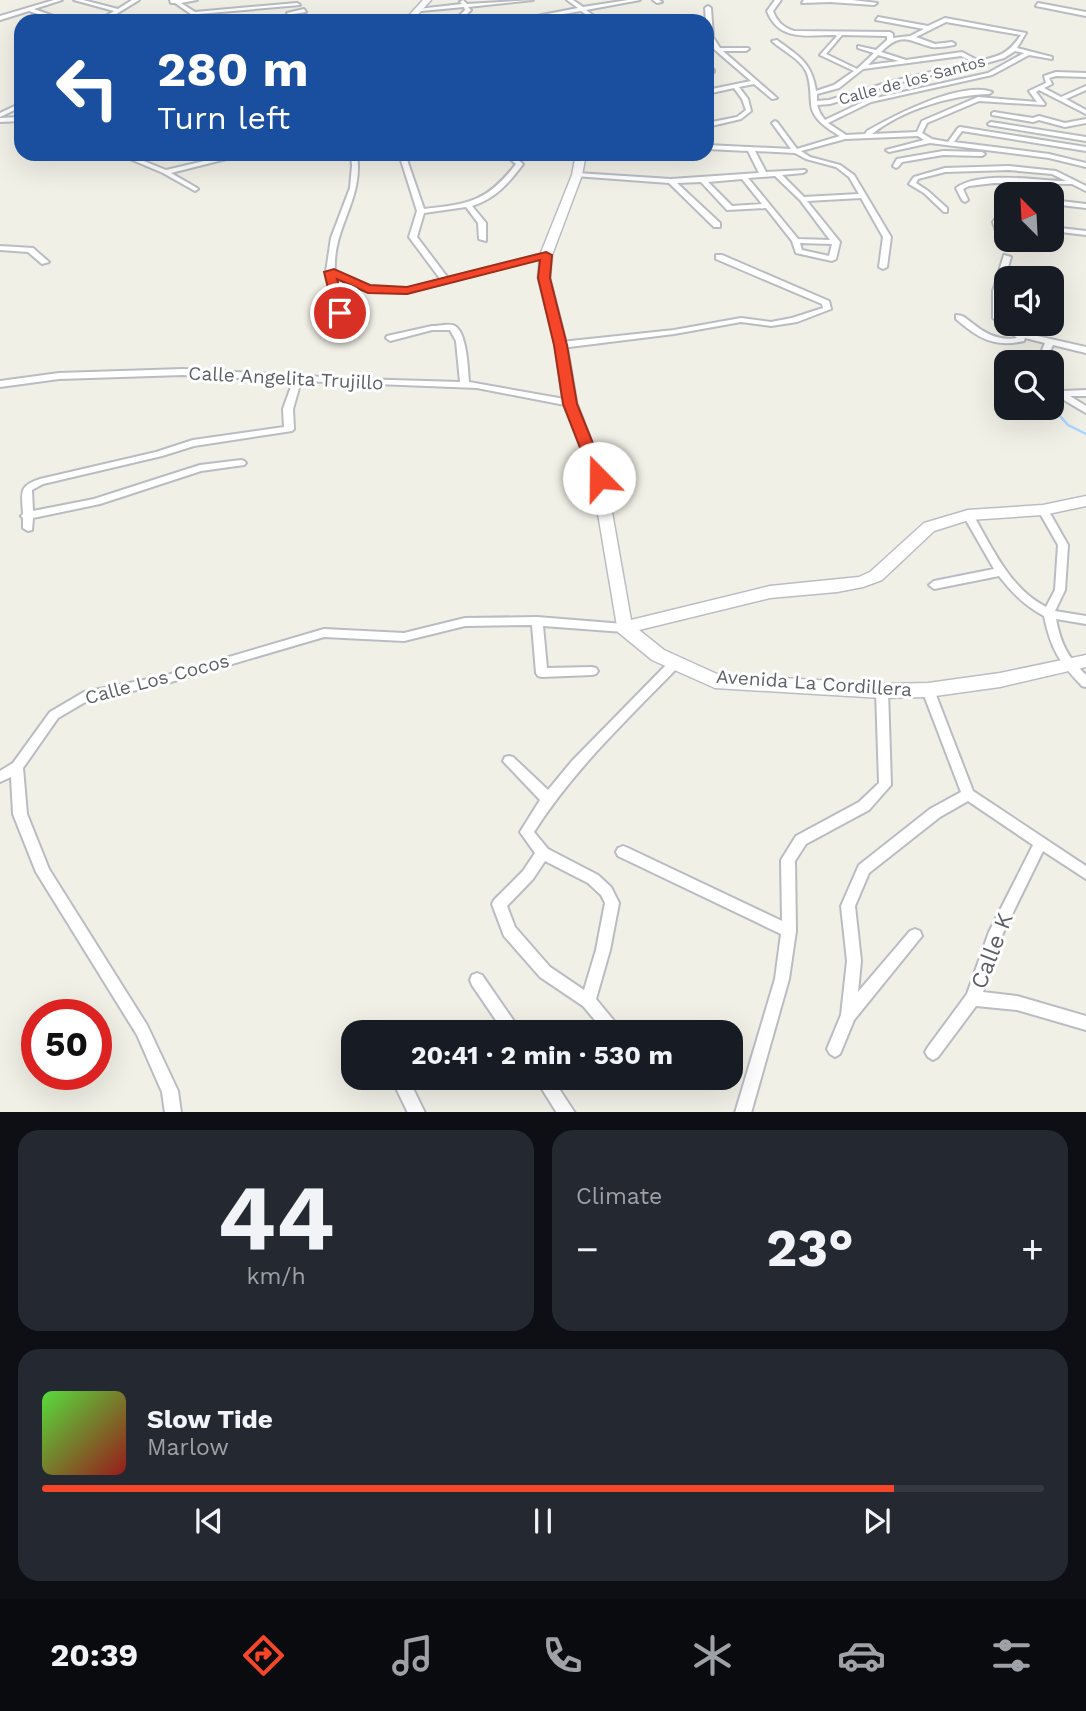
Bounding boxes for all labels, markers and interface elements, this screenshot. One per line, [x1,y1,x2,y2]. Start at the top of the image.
text: 280 m [157,40,309,98]
icon: left [42,42,133,133]
street label: Calle de los Santos [836,51,988,109]
text: Turn left [157,99,290,137]
north arrow [994,182,1064,252]
map controls [994,182,1064,420]
button: sound [994,266,1064,336]
pin [310,283,370,343]
icon: arrive [321,294,359,332]
button: search [994,350,1064,420]
street label: Calle Angelita Trujillo [188,361,384,395]
position arrow [562,441,636,515]
street label: Calle Los Cocos [82,649,232,709]
street label: Avenida La Cordillera [715,665,913,701]
street label: Calle K [965,909,1019,993]
speed limit sign: 50 [21,999,112,1090]
text: 20:41 · 2 min · 530 m [411,1040,673,1070]
text: 44 [217,1164,335,1271]
text: Climate [576,1183,662,1210]
text: 23° [766,1218,854,1279]
text: − [576,1227,599,1271]
text: + [1021,1227,1044,1271]
text: km/h [246,1263,306,1290]
text: Slow Tide [147,1404,273,1434]
text: Marlow [147,1434,229,1461]
icon: previous [190,1502,228,1540]
icon: pause [524,1502,562,1540]
icon: next [858,1502,896,1540]
icon: directions [239,1631,288,1680]
icon: music [388,1631,437,1680]
icon: phone [538,1631,587,1680]
icon: climate [688,1631,737,1680]
icon: car [837,1631,886,1680]
icon: filters [987,1631,1036,1680]
text: 20:39 [50,1636,138,1674]

